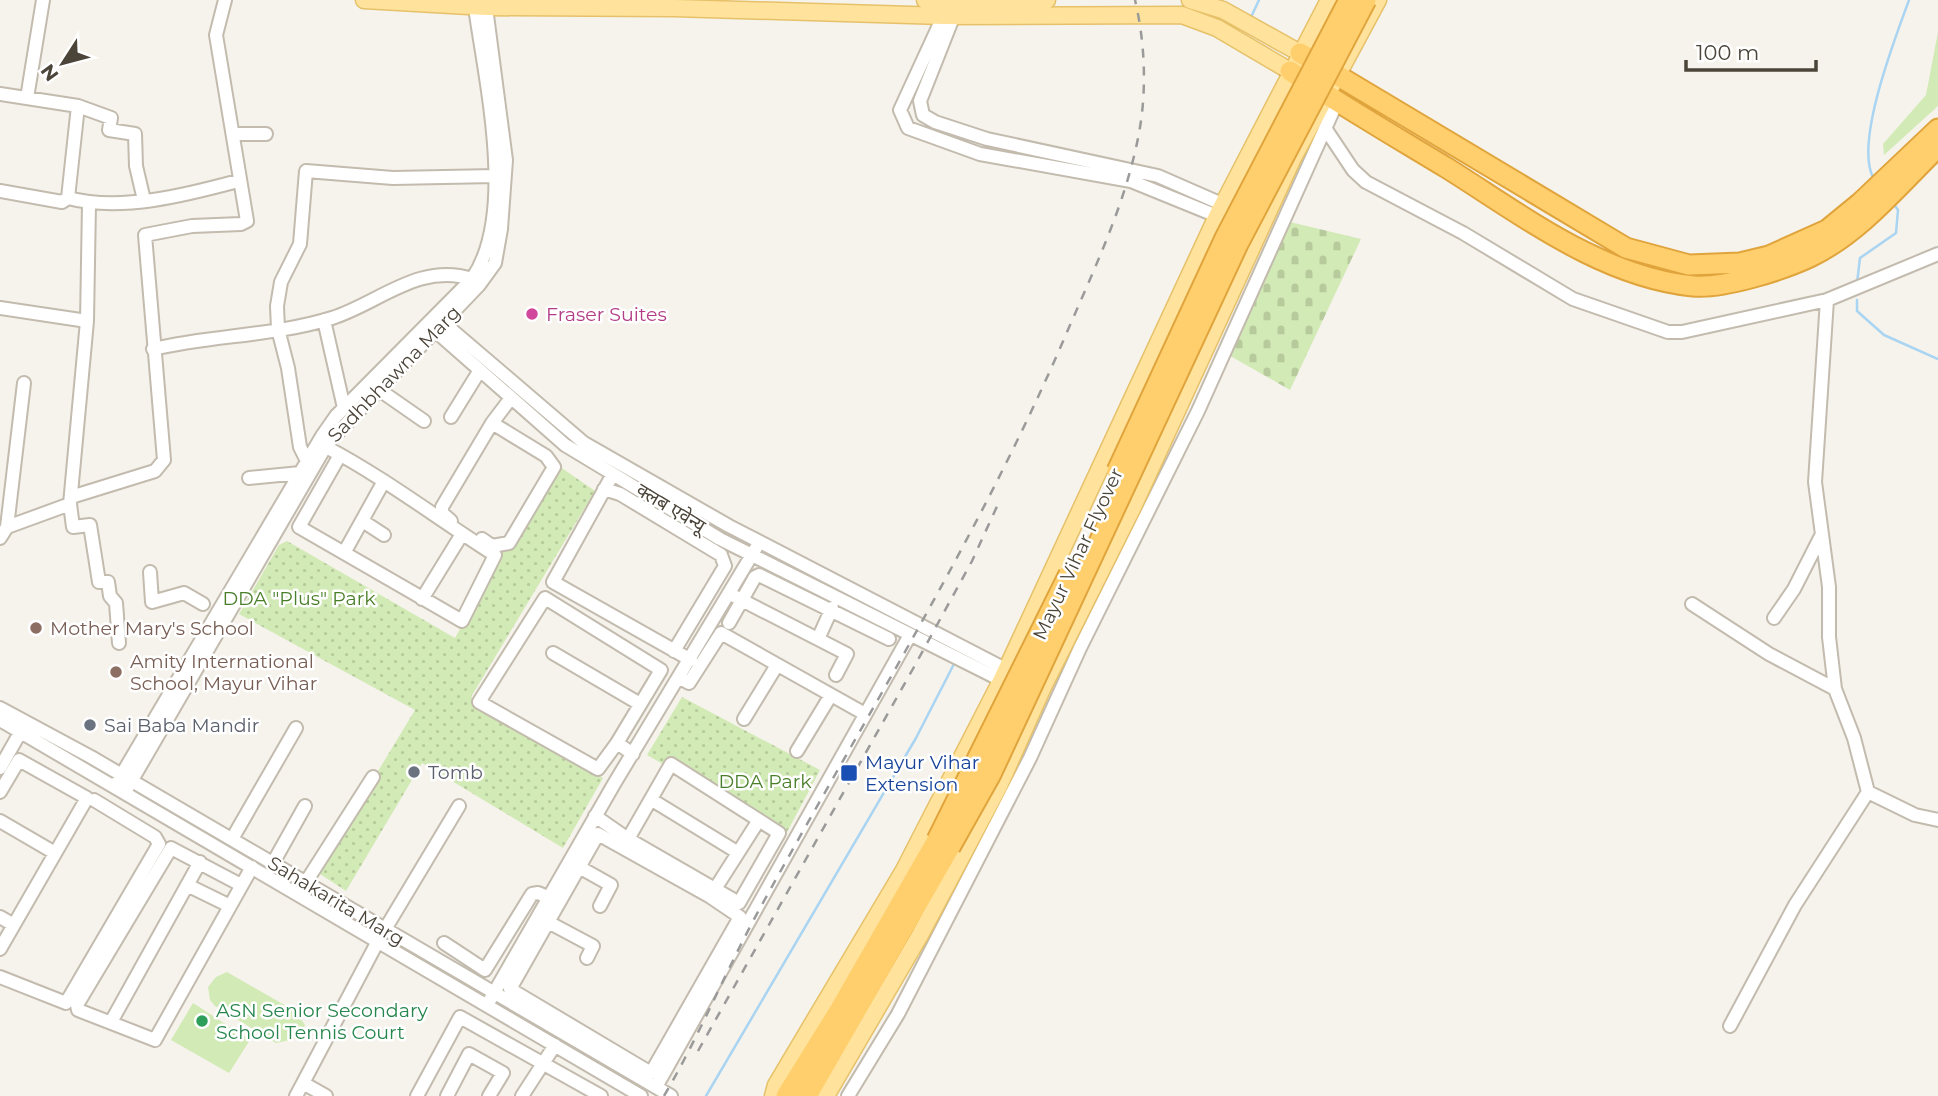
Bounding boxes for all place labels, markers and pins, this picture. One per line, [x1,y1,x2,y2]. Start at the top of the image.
place label: Fraser Suites [546,303,667,326]
marker: Fraser Suites [524,306,540,322]
place label: Mother Mary's School [50,617,254,640]
marker: Mother Mary's School [28,620,44,636]
place label: Amity International School, Mayur Vihar [130,650,317,695]
marker: Amity International School, Mayur Vihar [108,664,124,680]
place label: Sai Baba Mandir [104,714,259,737]
marker: Sai Baba Mandir [82,717,98,733]
place label: Mayur Vihar Extension [865,751,979,796]
place label: Tomb [428,761,483,784]
marker: Mayur Vihar Extension [839,763,859,783]
marker: Tomb [406,764,422,780]
place label: ASN Senior Secondary School Tennis Court [216,999,428,1044]
marker: ASN Senior Secondary School Tennis Court [194,1013,210,1029]

